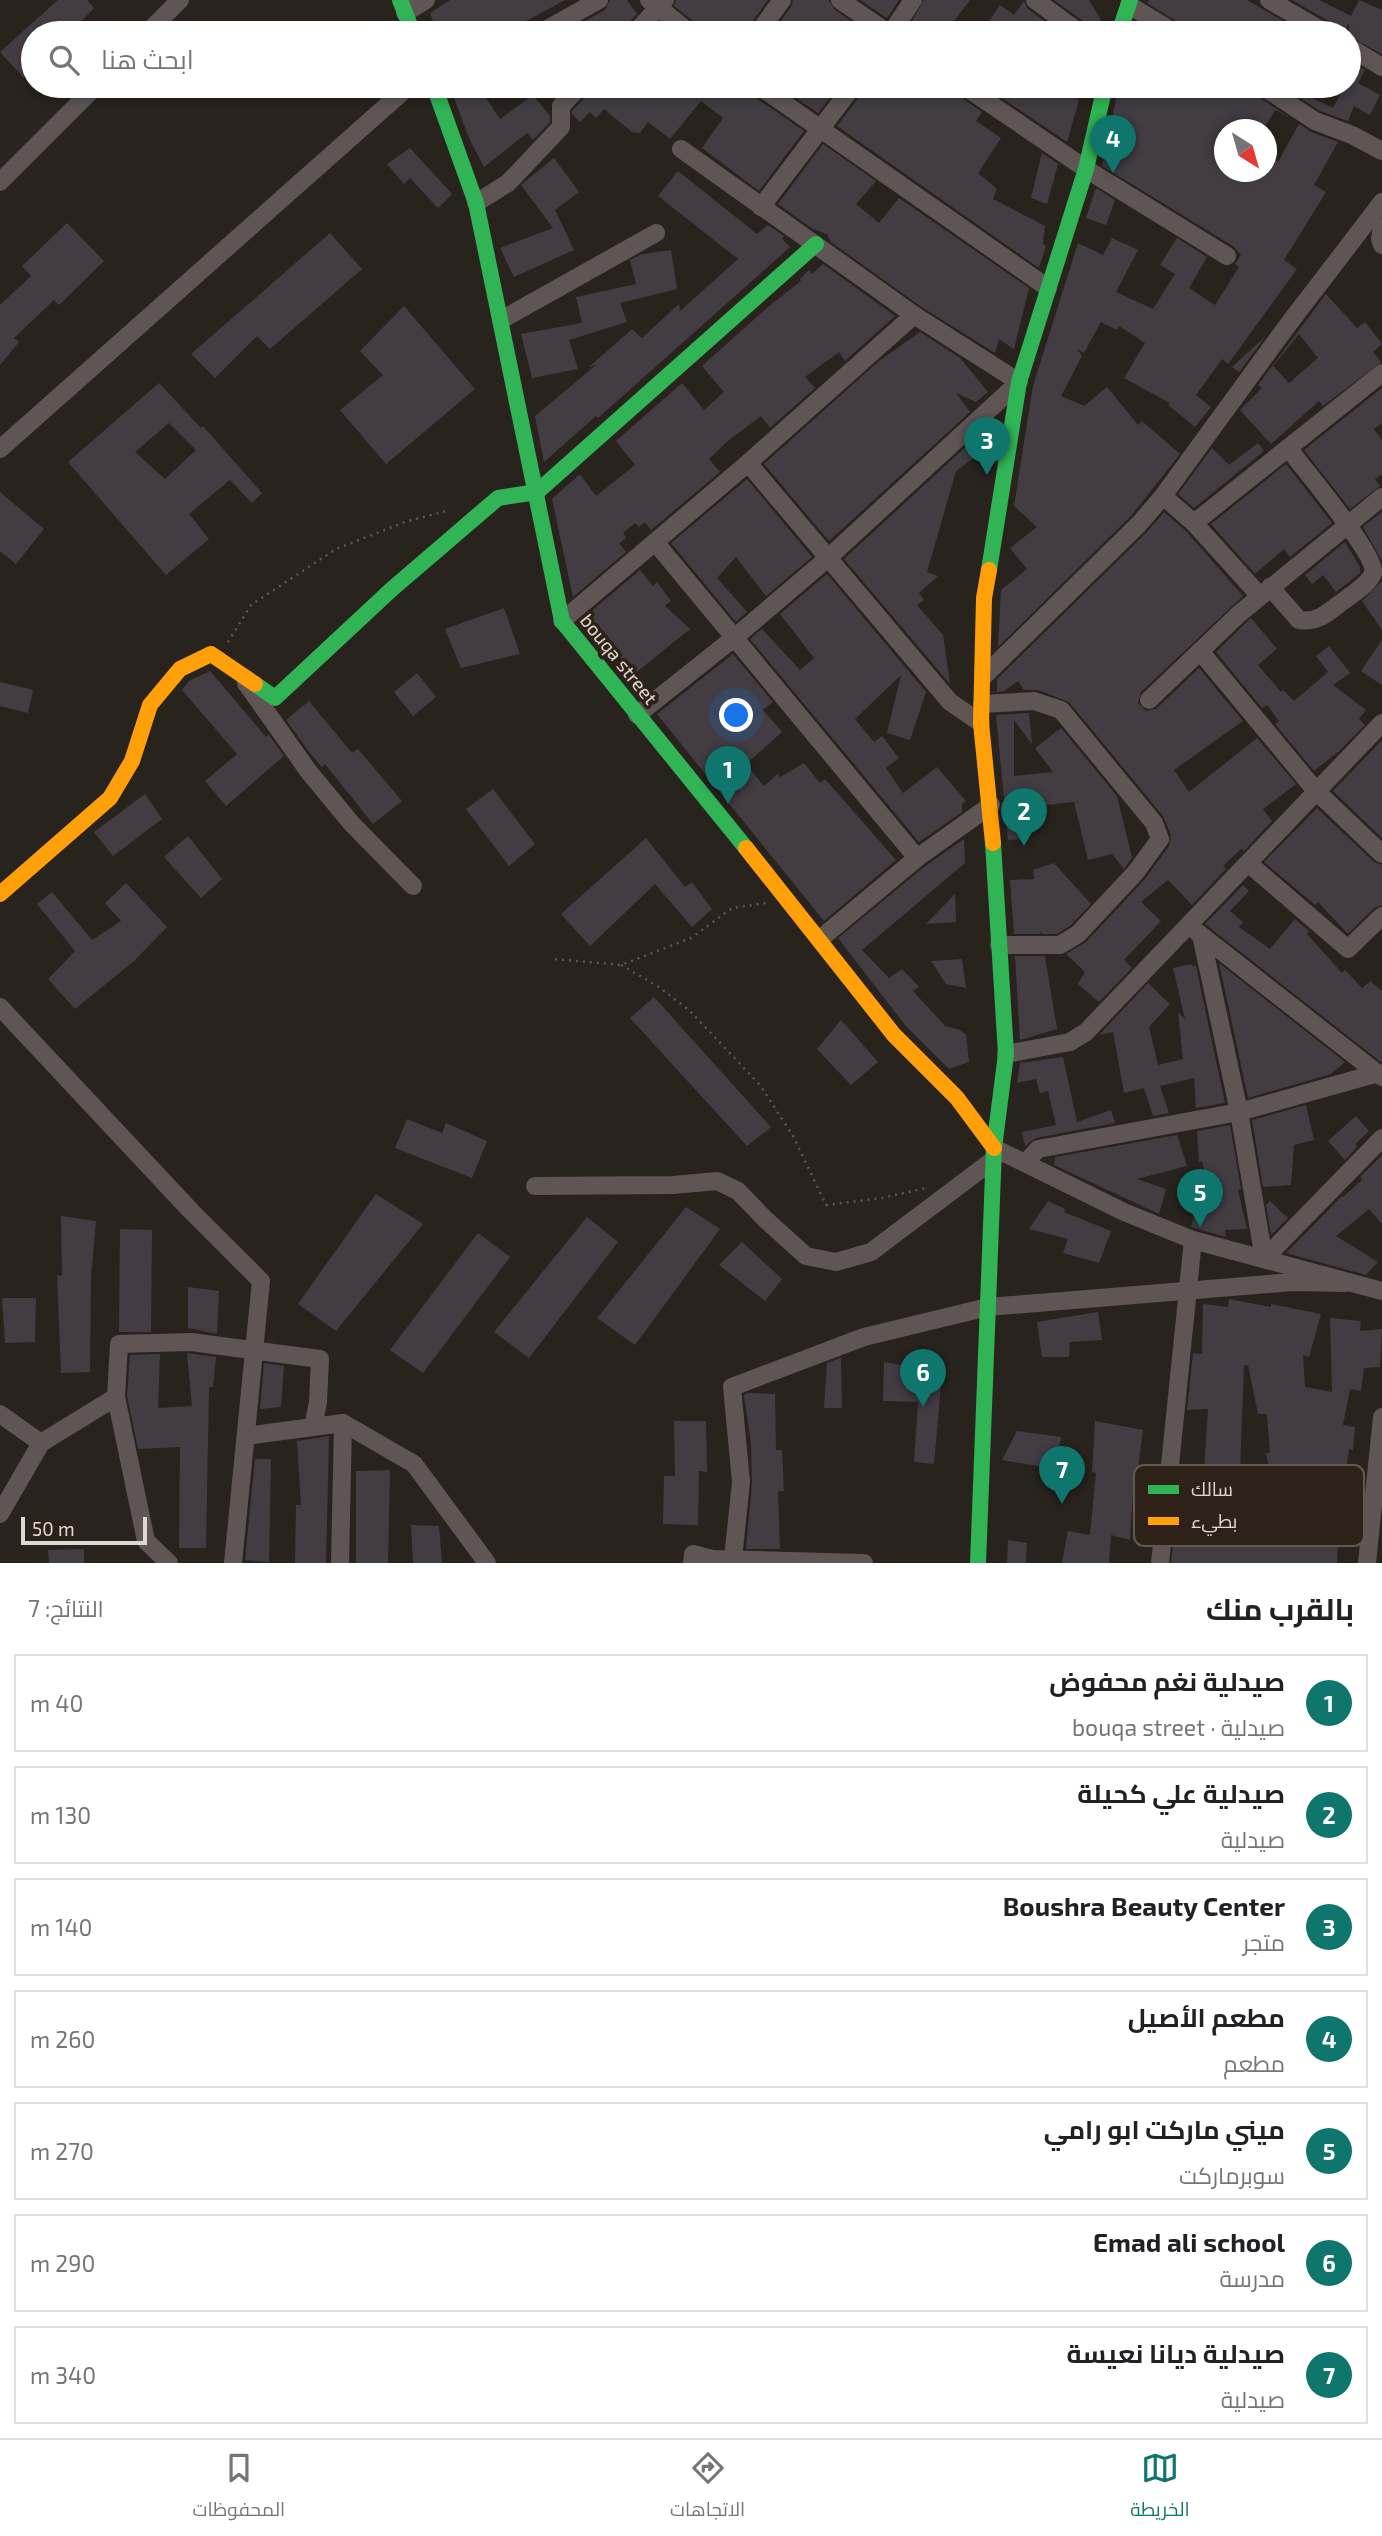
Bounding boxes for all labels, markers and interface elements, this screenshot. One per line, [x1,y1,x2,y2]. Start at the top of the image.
search box [21,21,1361,98]
icon: search [45,41,83,79]
text: ابحث هنا [101,43,194,74]
pin: 4 [1090,115,1136,173]
north arrow [1214,119,1277,182]
pin: 3 [964,417,1010,475]
street label: bouqa street [576,609,663,709]
your location [719,698,753,732]
pin: 1 [705,746,751,804]
pin: 2 [1001,788,1047,846]
pin: 5 [1177,1169,1223,1227]
pin: 6 [900,1349,946,1407]
pin: 7 [1039,1446,1085,1504]
legend [1134,1465,1364,1546]
text: سالك [1191,1477,1233,1500]
text: بطيء [1191,1509,1237,1536]
scale bar [21,1514,147,1546]
text: 50 m [32,1517,75,1540]
text: بالقرب منك [1206,1590,1354,1626]
text: النتائج: 7 [28,1594,104,1622]
text: صيدلية نغم محفوض [1049,1665,1285,1696]
text: 40 m [30,1689,83,1717]
text: 1 [1324,1689,1334,1717]
text: صيدلية · bouqa street [1072,1713,1285,1741]
text: صيدلية علي كحيلة [1077,1777,1285,1808]
text: 130 m [30,1801,91,1829]
text: 2 [1322,1801,1336,1829]
text: صيدلية [1221,1825,1285,1853]
text: Boushra Beauty Center [1003,1890,1285,1921]
text: 140 m [30,1913,92,1941]
text: 3 [1322,1913,1336,1941]
text: متجر [1243,1928,1285,1956]
text: مطعم الأصيل [1128,2001,1285,2032]
text: 260 m [30,2025,95,2053]
text: 4 [1322,2025,1336,2053]
text: مطعم [1223,2049,1285,2077]
text: ميني ماركت ابو رامي [1044,2113,1285,2144]
text: 270 m [30,2137,94,2165]
text: 5 [1323,2137,1335,2165]
text: سوبرماركت [1179,2161,1285,2189]
text: Emad ali school [1093,2226,1285,2257]
text: 290 m [30,2249,95,2277]
text: 6 [1322,2249,1336,2277]
text: مدرسة [1220,2264,1285,2292]
text: صيدلية ديانا نعيسة [1066,2337,1285,2368]
text: 340 m [30,2361,96,2389]
text: 7 [1323,2361,1335,2389]
text: صيدلية [1221,2385,1285,2413]
tab: المحفوظات [193,2449,285,2527]
tab: الاتجاهات [670,2449,745,2527]
tab: الخريطة [1130,2449,1190,2527]

